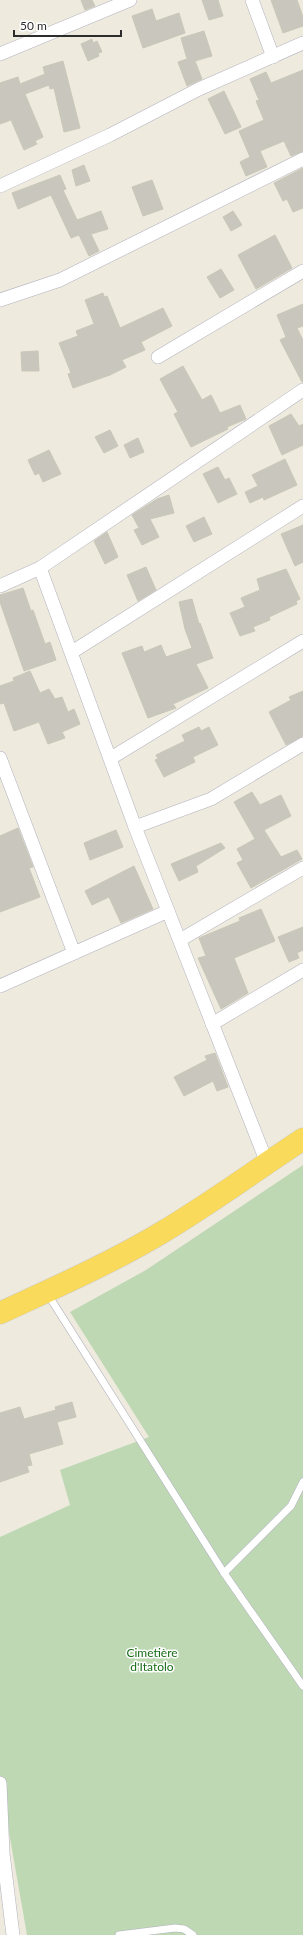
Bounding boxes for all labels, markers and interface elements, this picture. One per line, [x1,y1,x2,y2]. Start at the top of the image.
scale bar [14,12,121,38]
text: 50 m [20,18,47,33]
park label: Cimetière d'Itatolo [126,1645,178,1674]

